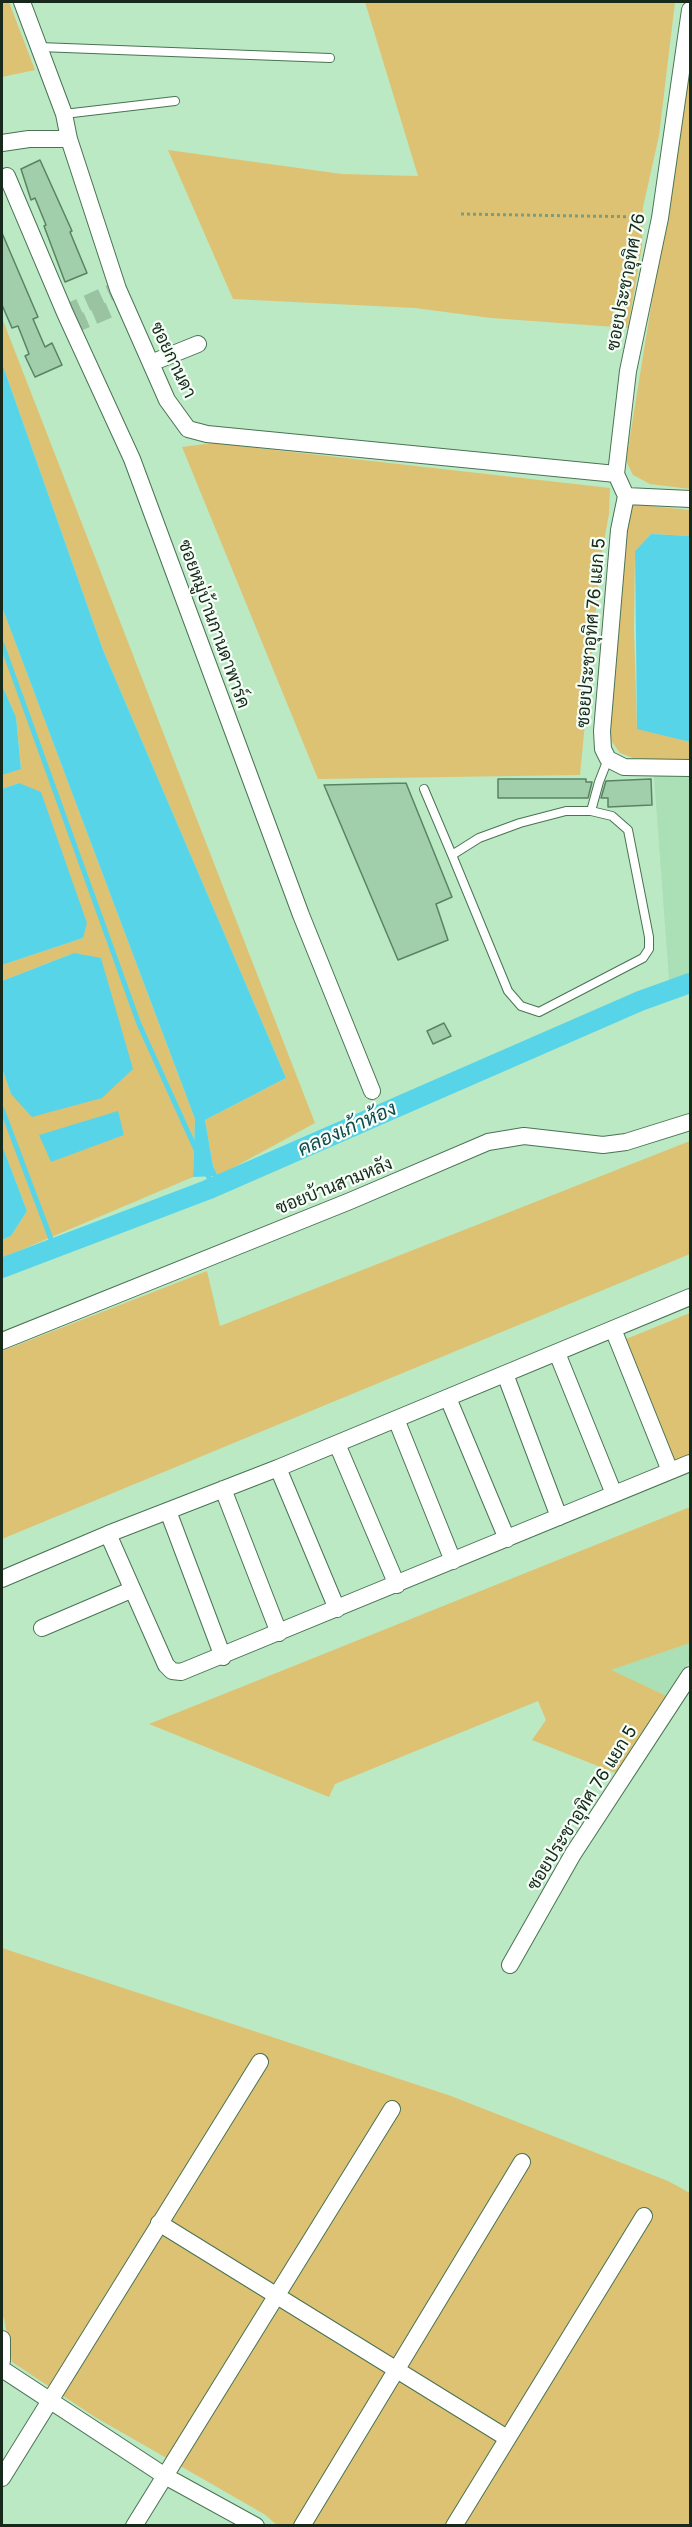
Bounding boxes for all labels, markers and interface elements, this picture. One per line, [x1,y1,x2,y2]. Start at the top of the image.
street label: ซอยประชาอุทิศ 76 [602,211,650,353]
street label: ซอยกานดา [145,318,201,402]
street label: ซอยหมู่บ้านกานดาพาร์ค [174,537,254,711]
street label: ซอยประชาอุทิศ 76 แยก 5 [572,537,610,729]
water label: คลองเก้าห้อง [294,1097,400,1161]
street label: ซอยบ้านสามหลัง [272,1153,396,1219]
street label: ซอยประชาอุทิศ 76 แยก 5 [522,1722,642,1894]

